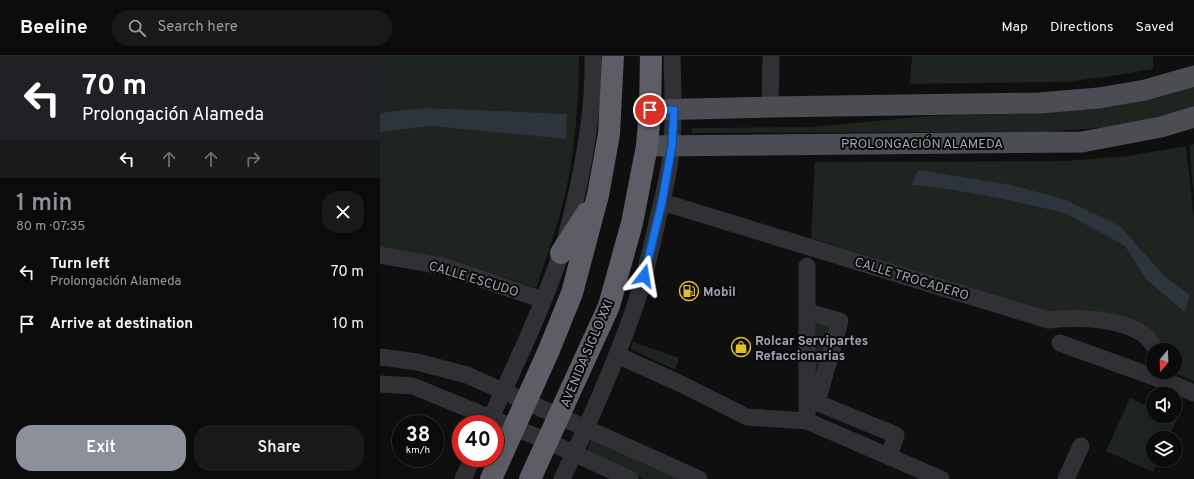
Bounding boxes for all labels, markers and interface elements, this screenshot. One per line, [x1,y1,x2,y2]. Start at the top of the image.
search box [112,10,392,46]
text: Beeline [20,16,88,40]
icon: search [126,17,148,39]
text: Search here [158,18,238,37]
text: Map [1002,19,1028,36]
text: Directions [1050,19,1114,36]
text: Saved [1136,19,1174,36]
text: 70 m [82,69,147,105]
icon: left [16,72,68,124]
pin [633,93,667,127]
icon: arrive [639,99,661,121]
text: Prolongación Alameda [82,104,264,127]
street label: PROLONGACIÓN ALAMEDA [841,135,1003,153]
icon: left [116,148,138,170]
icon: ahead [158,148,180,170]
icon: ahead [200,148,222,170]
icon: right [242,148,264,170]
text: 1 min [16,189,73,219]
button: close [322,191,364,233]
text: 80 m · 07:35 [16,219,85,235]
text: Turn left [50,255,110,274]
position arrow [623,255,665,297]
street label: CALLE TROCADERO [852,255,970,305]
street label: CALLE ESCUDO [426,259,520,301]
icon: left [16,261,38,283]
text: 70 m [331,263,364,282]
text: Prolongación Alameda [50,274,181,290]
fuel station icon: Mobil [678,280,700,302]
place label: Mobil [703,285,736,301]
street label: AVENIDA SIGLO XXI [558,298,618,410]
icon: arrive [16,313,38,335]
text: Arrive at destination [50,315,193,334]
text: 10 m [333,315,364,334]
place label: Rolcar Servipartes Refaccionarias [755,334,868,365]
shop icon: Rolcar Servipartes Refaccionarias [730,336,752,358]
north arrow [1146,343,1182,379]
map controls [1146,343,1182,467]
button: sound [1146,387,1182,423]
speed limit sign: 40 [452,415,504,467]
text: 38 [406,423,430,449]
button: Exit [16,425,186,471]
button: Share [194,425,364,471]
button: layers [1146,431,1182,467]
text: km/h [406,444,430,457]

